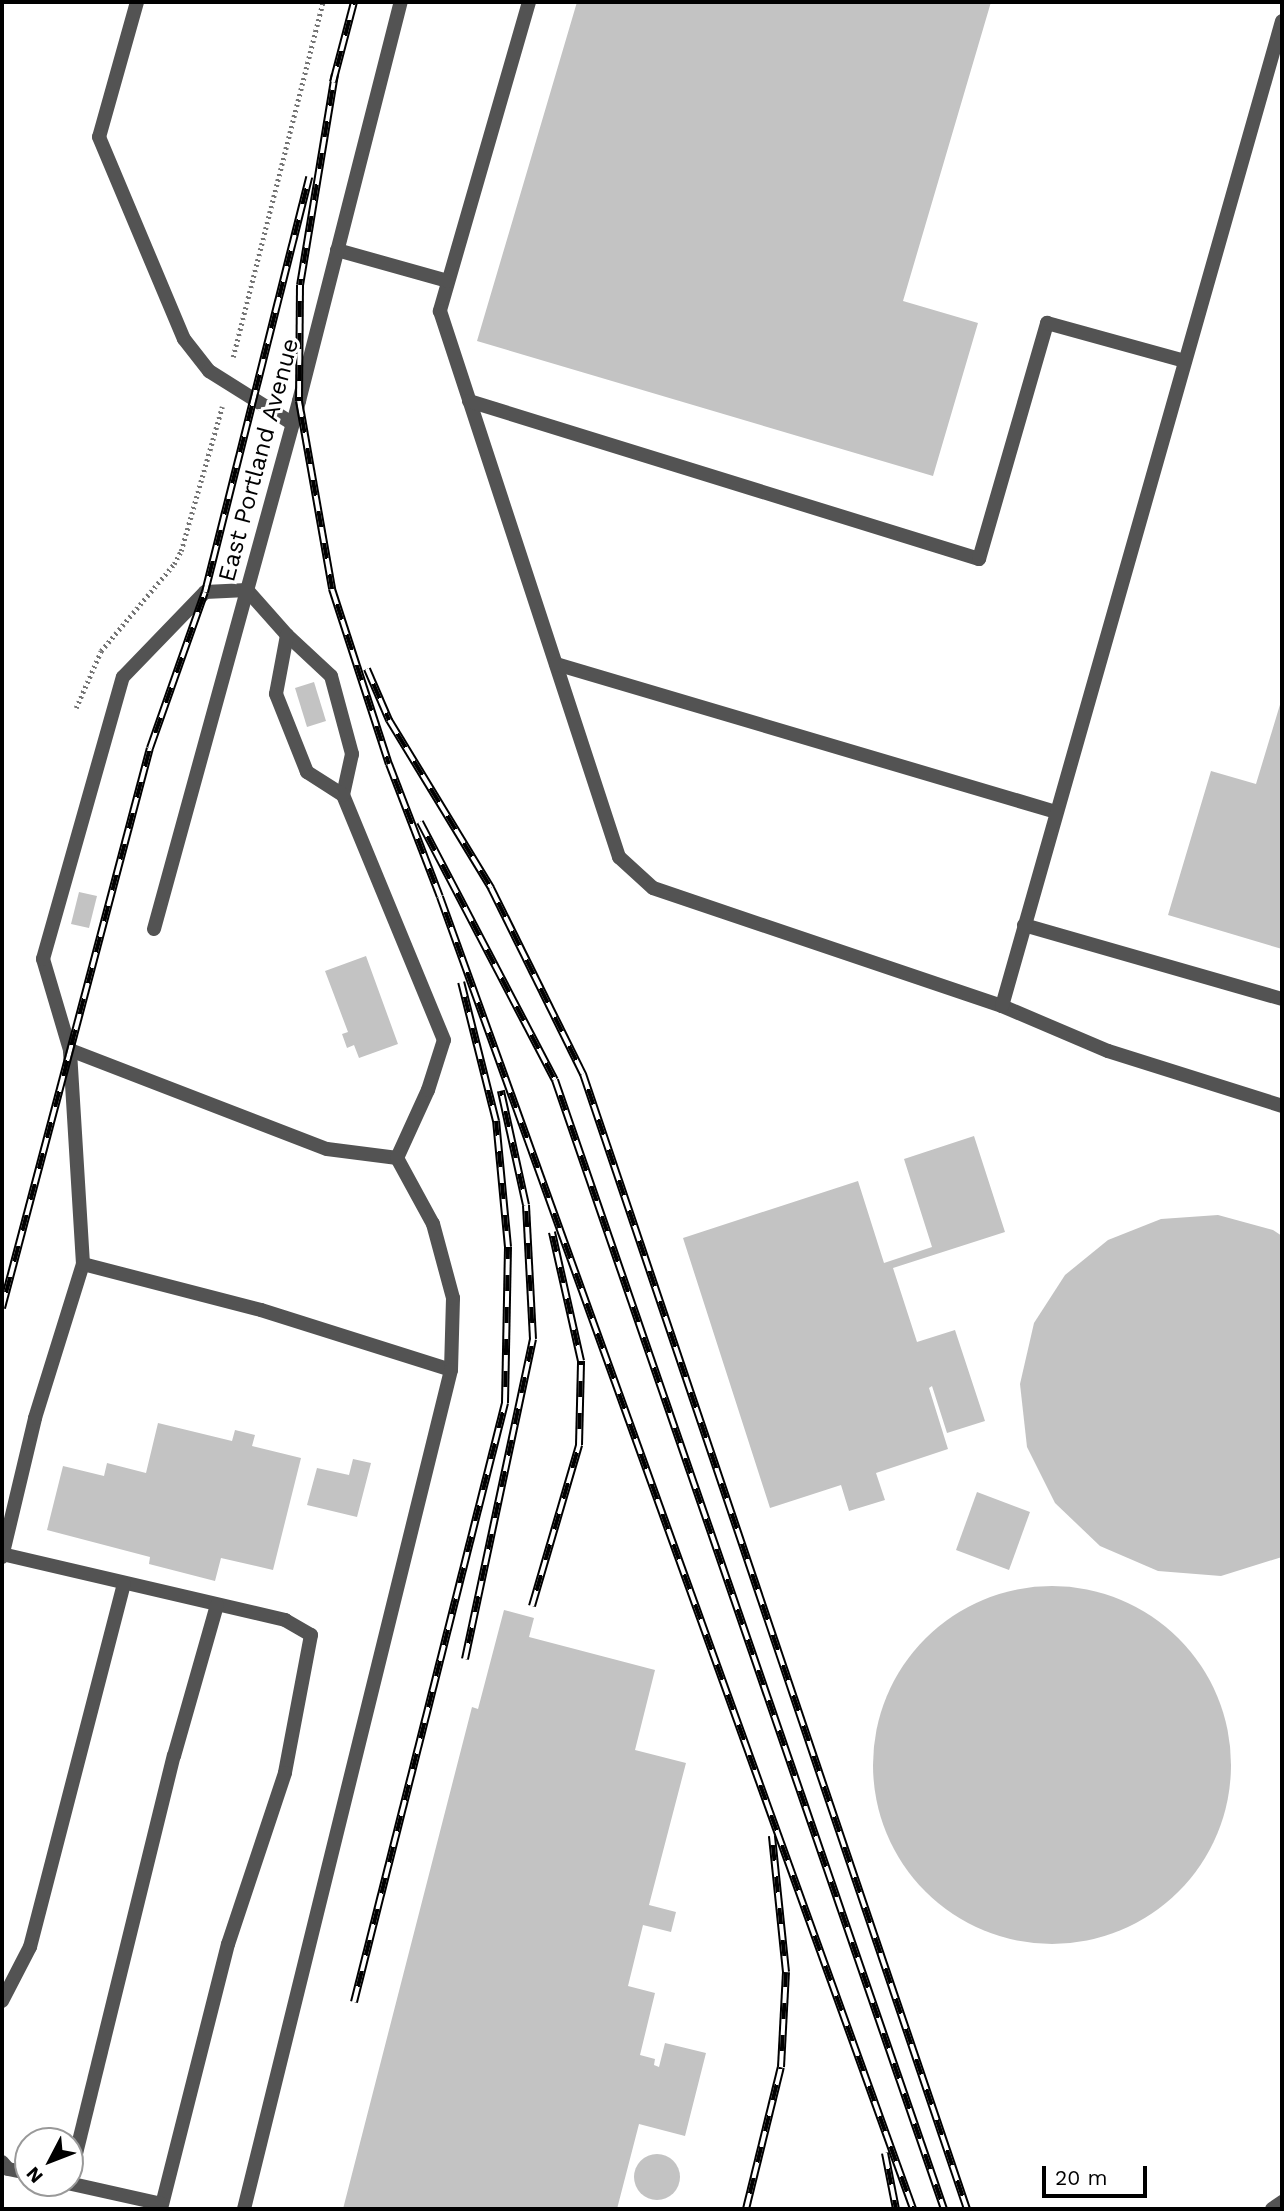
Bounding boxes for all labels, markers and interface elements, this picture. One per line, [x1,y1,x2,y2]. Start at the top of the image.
street label: East Portland Avenue [213,335,305,585]
north arrow [14,2127,84,2197]
scale bar [1046,2152,1151,2196]
text: N [21,2162,48,2188]
text: 20 m [1055,2165,1107,2190]

